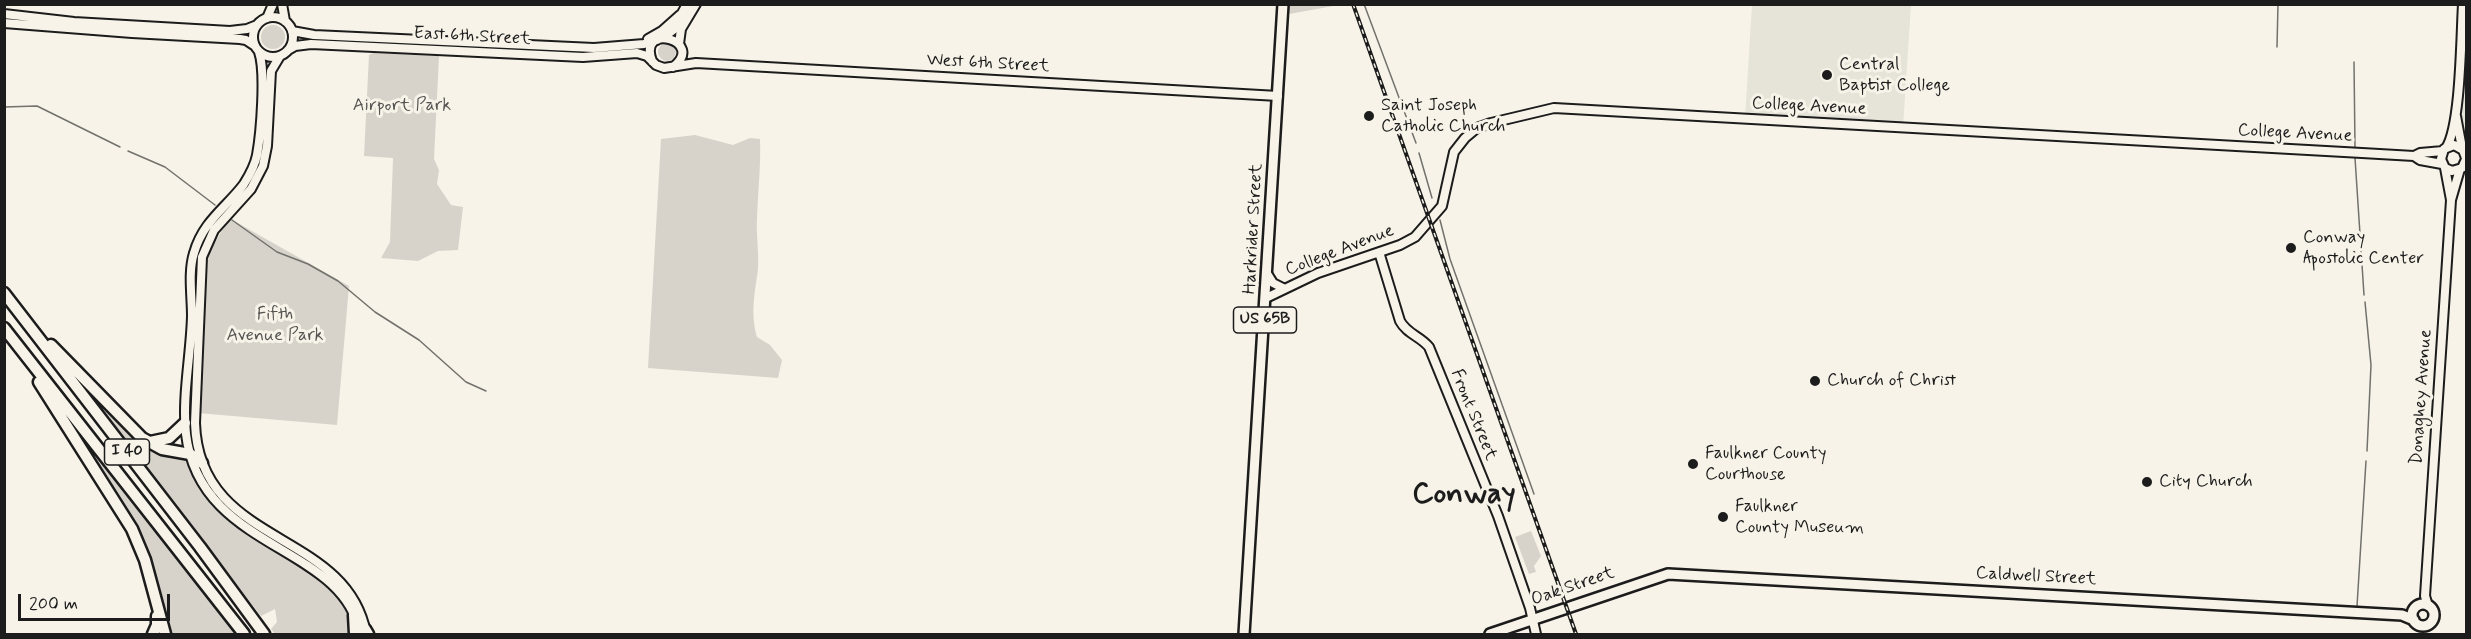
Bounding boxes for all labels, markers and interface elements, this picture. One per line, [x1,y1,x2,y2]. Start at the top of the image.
street label: East 6th Street [413,23,531,51]
street label: West 6th Street [926,50,1050,78]
place label: Central Baptist College [1839,54,1950,97]
marker: Central Baptist College [1820,68,1834,82]
street label: College Avenue [1751,93,1867,121]
park label: Airport Park [353,95,451,117]
place label: Saint Joseph Catholic Church [1381,95,1506,138]
marker: Saint Joseph Catholic Church [1362,109,1376,123]
street label: College Avenue [2237,120,2353,148]
street label: Harkrider Street [1240,163,1268,295]
street label: College Avenue [1283,220,1397,282]
place label: Conway Apostolic Center [2303,227,2424,270]
marker: Conway Apostolic Center [2284,241,2298,255]
park label: Fifth Avenue Park [226,304,324,346]
road number: US 65B [1234,307,1296,333]
street label: Donaghey Avenue [2406,329,2438,465]
street label: Front Street [1445,366,1501,464]
place label: Church of Christ [1827,370,1956,392]
marker: Church of Christ [1808,374,1822,388]
road number: I 40 [104,439,150,465]
place label: Faulkner County Courthouse [1705,443,1827,486]
marker: Faulkner County Courthouse [1686,457,1700,471]
place label: City Church [2159,471,2253,493]
marker: City Church [2140,475,2154,489]
district label: Conway [1412,478,1516,514]
place label: Faulkner County Museum [1735,496,1864,538]
marker: Faulkner County Museum [1716,510,1730,524]
street label: Oak Street [1529,563,1617,611]
street label: Caldwell Street [1975,563,2097,591]
scale bar [21,582,172,620]
text: 200 m [29,592,78,616]

